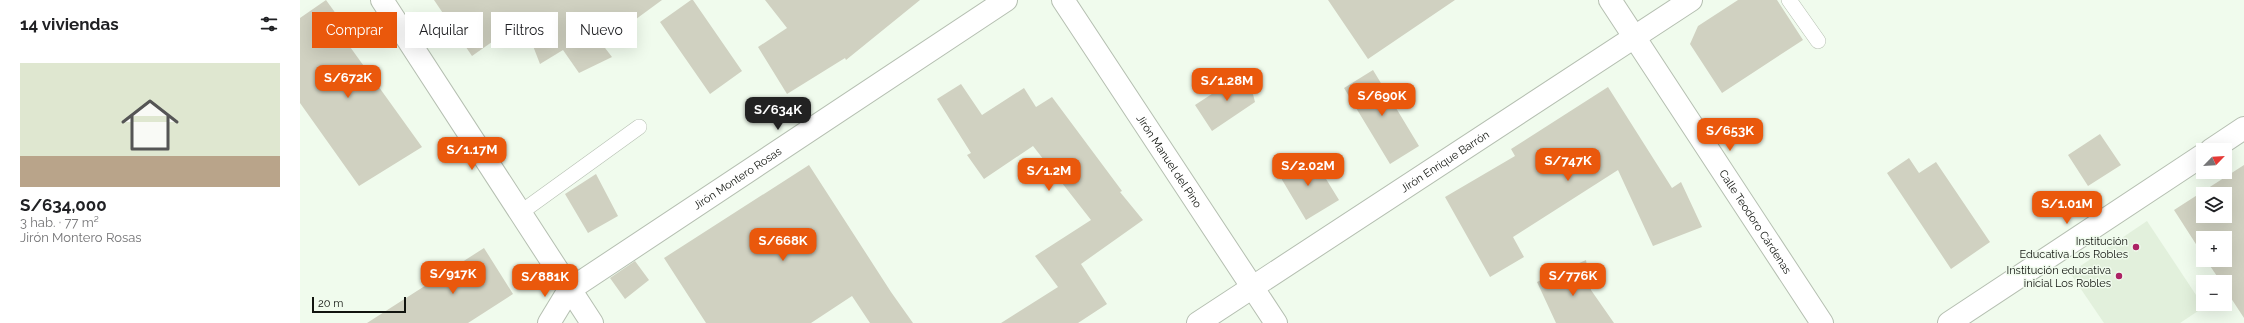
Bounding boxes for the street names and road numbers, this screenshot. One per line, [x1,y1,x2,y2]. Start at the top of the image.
street label: Jirón Manuel del Pino [1134,112,1205,210]
street label: Jirón Enrique Barrón [1398,128,1491,195]
street label: Jirón Montero Rosas [691,144,784,212]
street label: Calle Teodoro Cárdenas [1717,167,1794,276]

